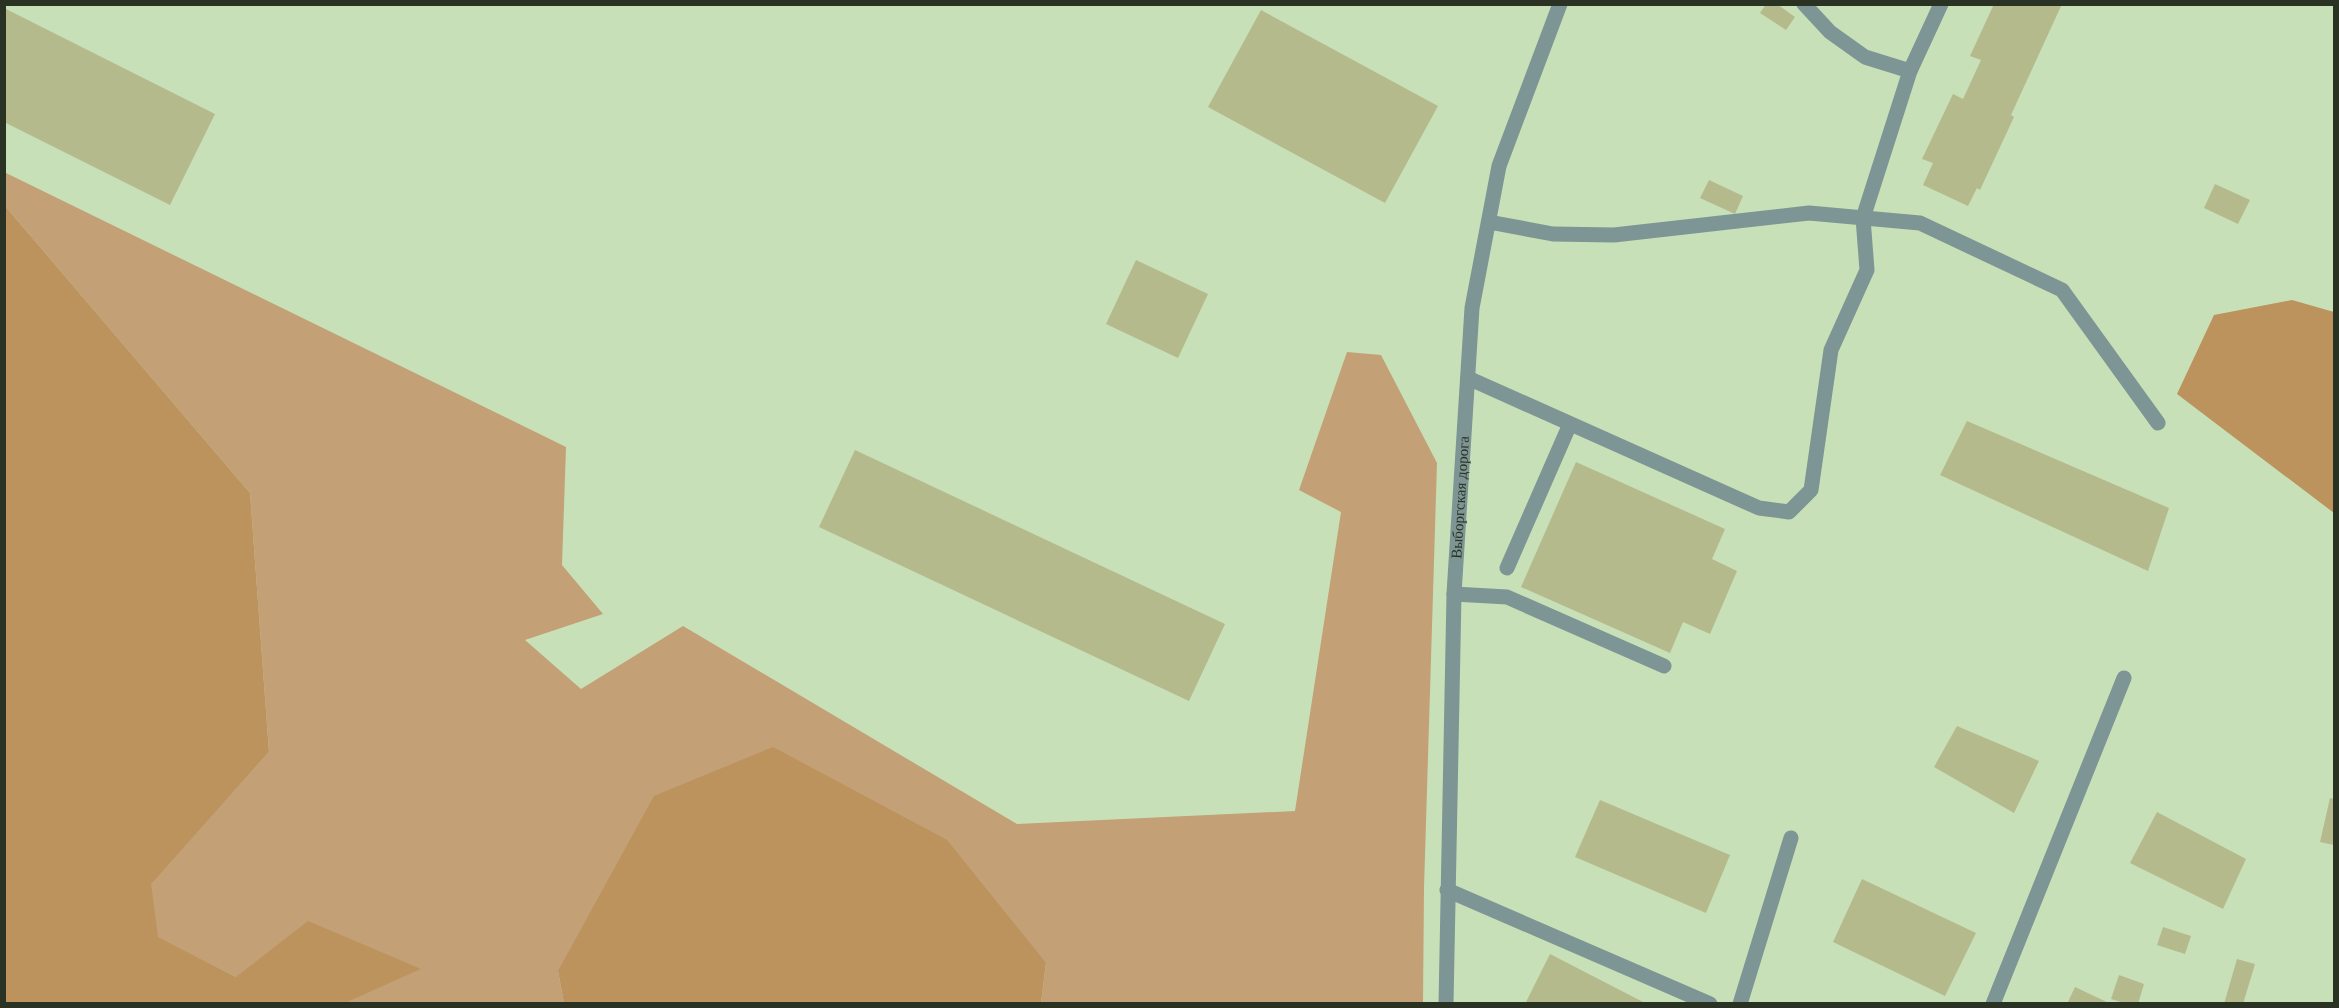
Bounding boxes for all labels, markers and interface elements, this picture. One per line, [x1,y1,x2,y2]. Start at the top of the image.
street label: Выборгская дорога [1448,435,1472,559]

